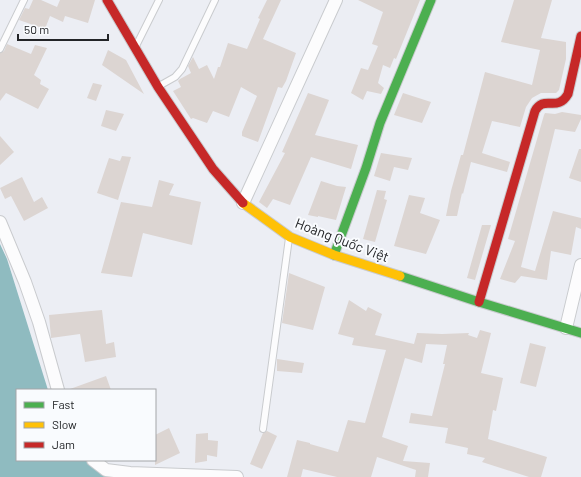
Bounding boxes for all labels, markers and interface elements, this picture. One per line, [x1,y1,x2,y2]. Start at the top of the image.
scale bar [18,16,108,42]
text: 50 m [24,22,49,36]
street label: Hoàng Quốc Việt [293,214,392,265]
legend [16,389,156,461]
text: Fast [52,397,75,411]
text: Slow [52,417,77,431]
text: Jam [52,437,75,451]

